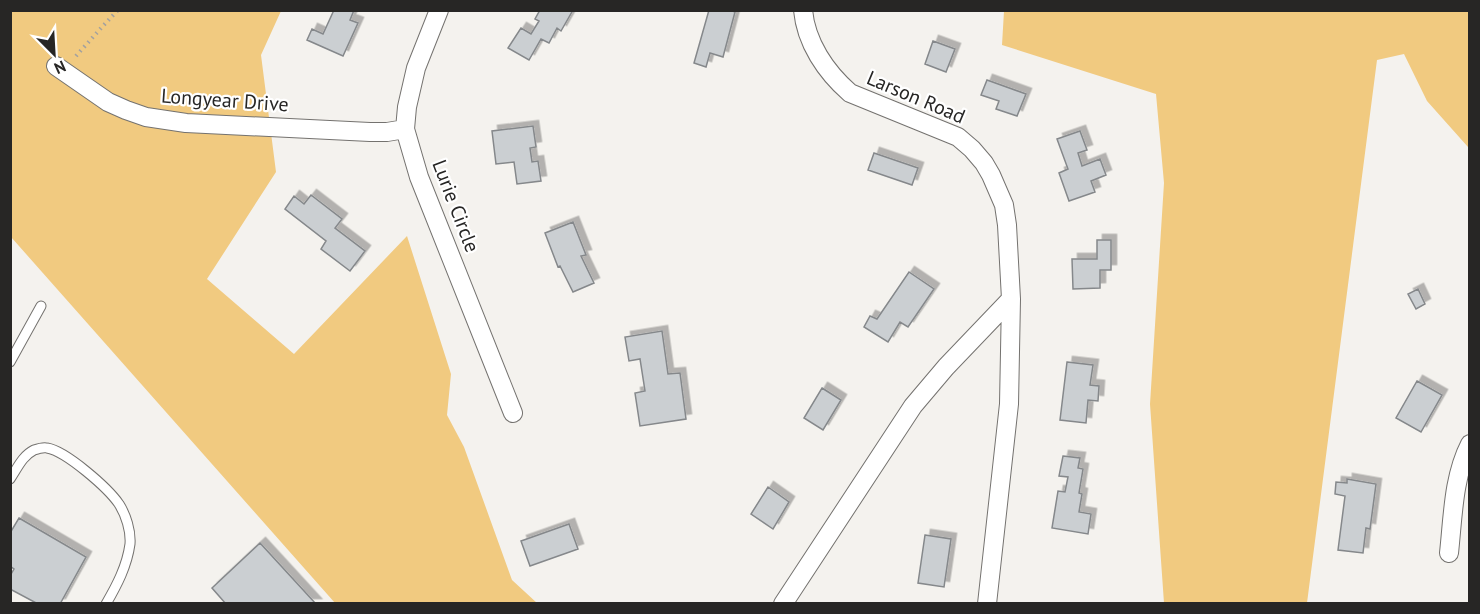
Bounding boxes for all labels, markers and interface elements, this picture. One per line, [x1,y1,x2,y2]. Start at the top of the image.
north arrow [24,24,84,84]
text: N [51,56,69,79]
street label: Larson Road [863,65,969,129]
street label: Longyear Drive [160,83,290,117]
street label: Lurie Circle [426,156,486,256]

